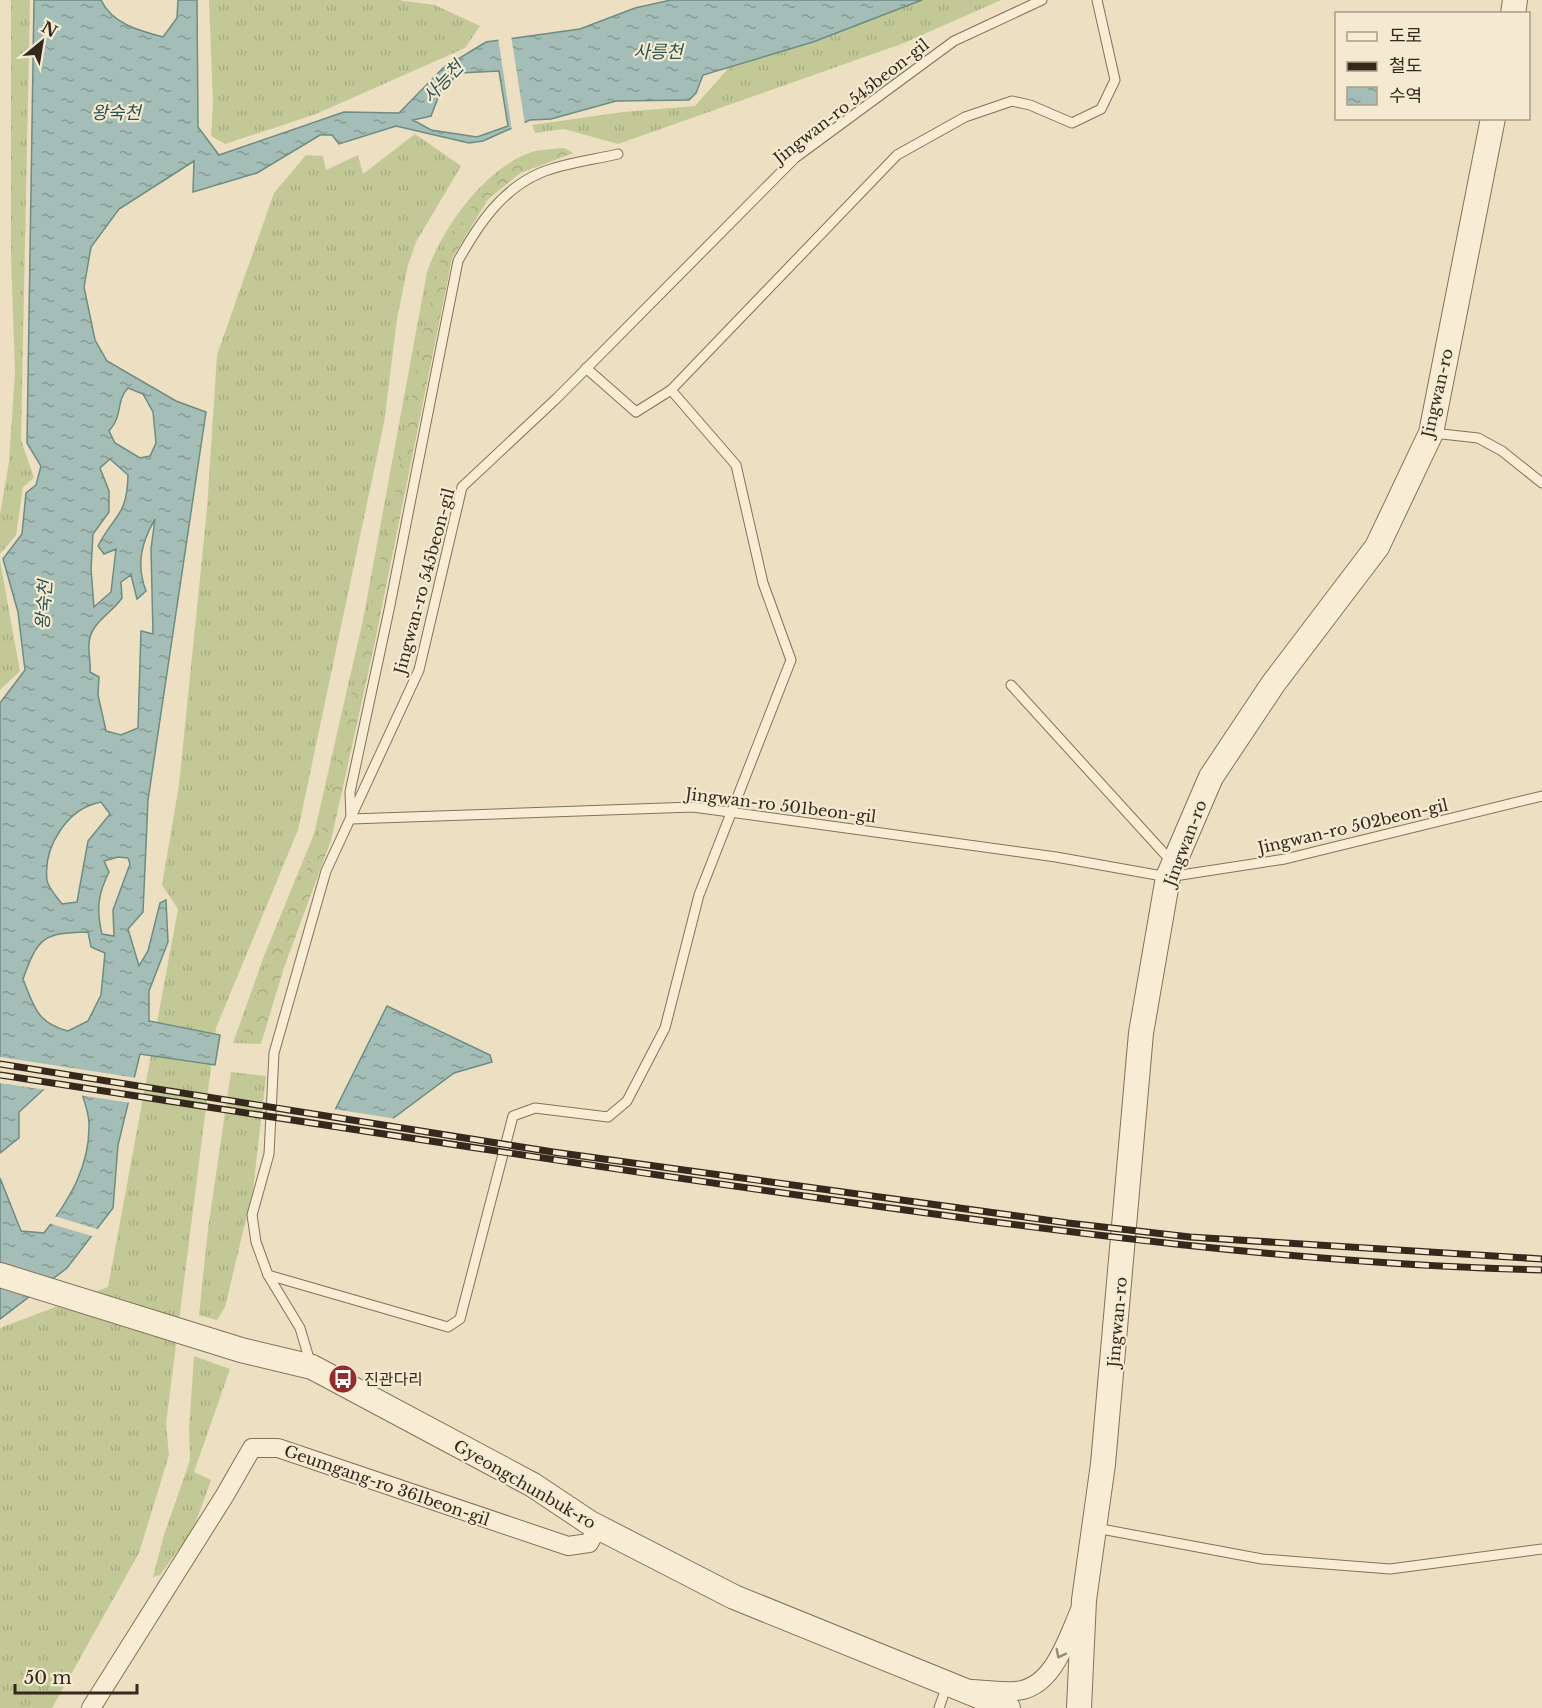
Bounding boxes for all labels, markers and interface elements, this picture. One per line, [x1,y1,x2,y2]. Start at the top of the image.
north arrow [12,12,72,72]
legend [1335,12,1530,120]
text: N [38,17,61,41]
text: 도로 [1389,25,1422,47]
street label: Jingwan-ro 545beon-gil [768,34,933,169]
water label: 사릉천 [633,41,685,63]
water label: 사능천 [418,55,470,108]
text: 철도 [1389,55,1422,77]
text: 수역 [1389,85,1422,107]
water label: 왕숙천 [91,102,143,124]
street label: Jingwan-ro [1417,346,1457,441]
street label: Jingwan-ro 545beon-gil [389,486,458,678]
water label: 왕숙천 [31,577,57,631]
street label: Jingwan-ro 501beon-gil [683,783,877,827]
street label: Jingwan-ro 502beon-gil [1254,794,1450,858]
street label: Jingwan-ro [1159,797,1211,891]
street label: Jingwan-ro [1103,1276,1131,1370]
bus stop icon: 진관다리 [327,1363,359,1395]
place label: 진관다리 [364,1369,423,1389]
street label: Gyeongchunbuk-ro [450,1435,600,1533]
street label: Geumgang-ro 361beon-gil [282,1440,492,1530]
one-way arrow [1056,1647,1067,1658]
scale bar [15,1657,136,1695]
text: 50 m [24,1667,72,1689]

